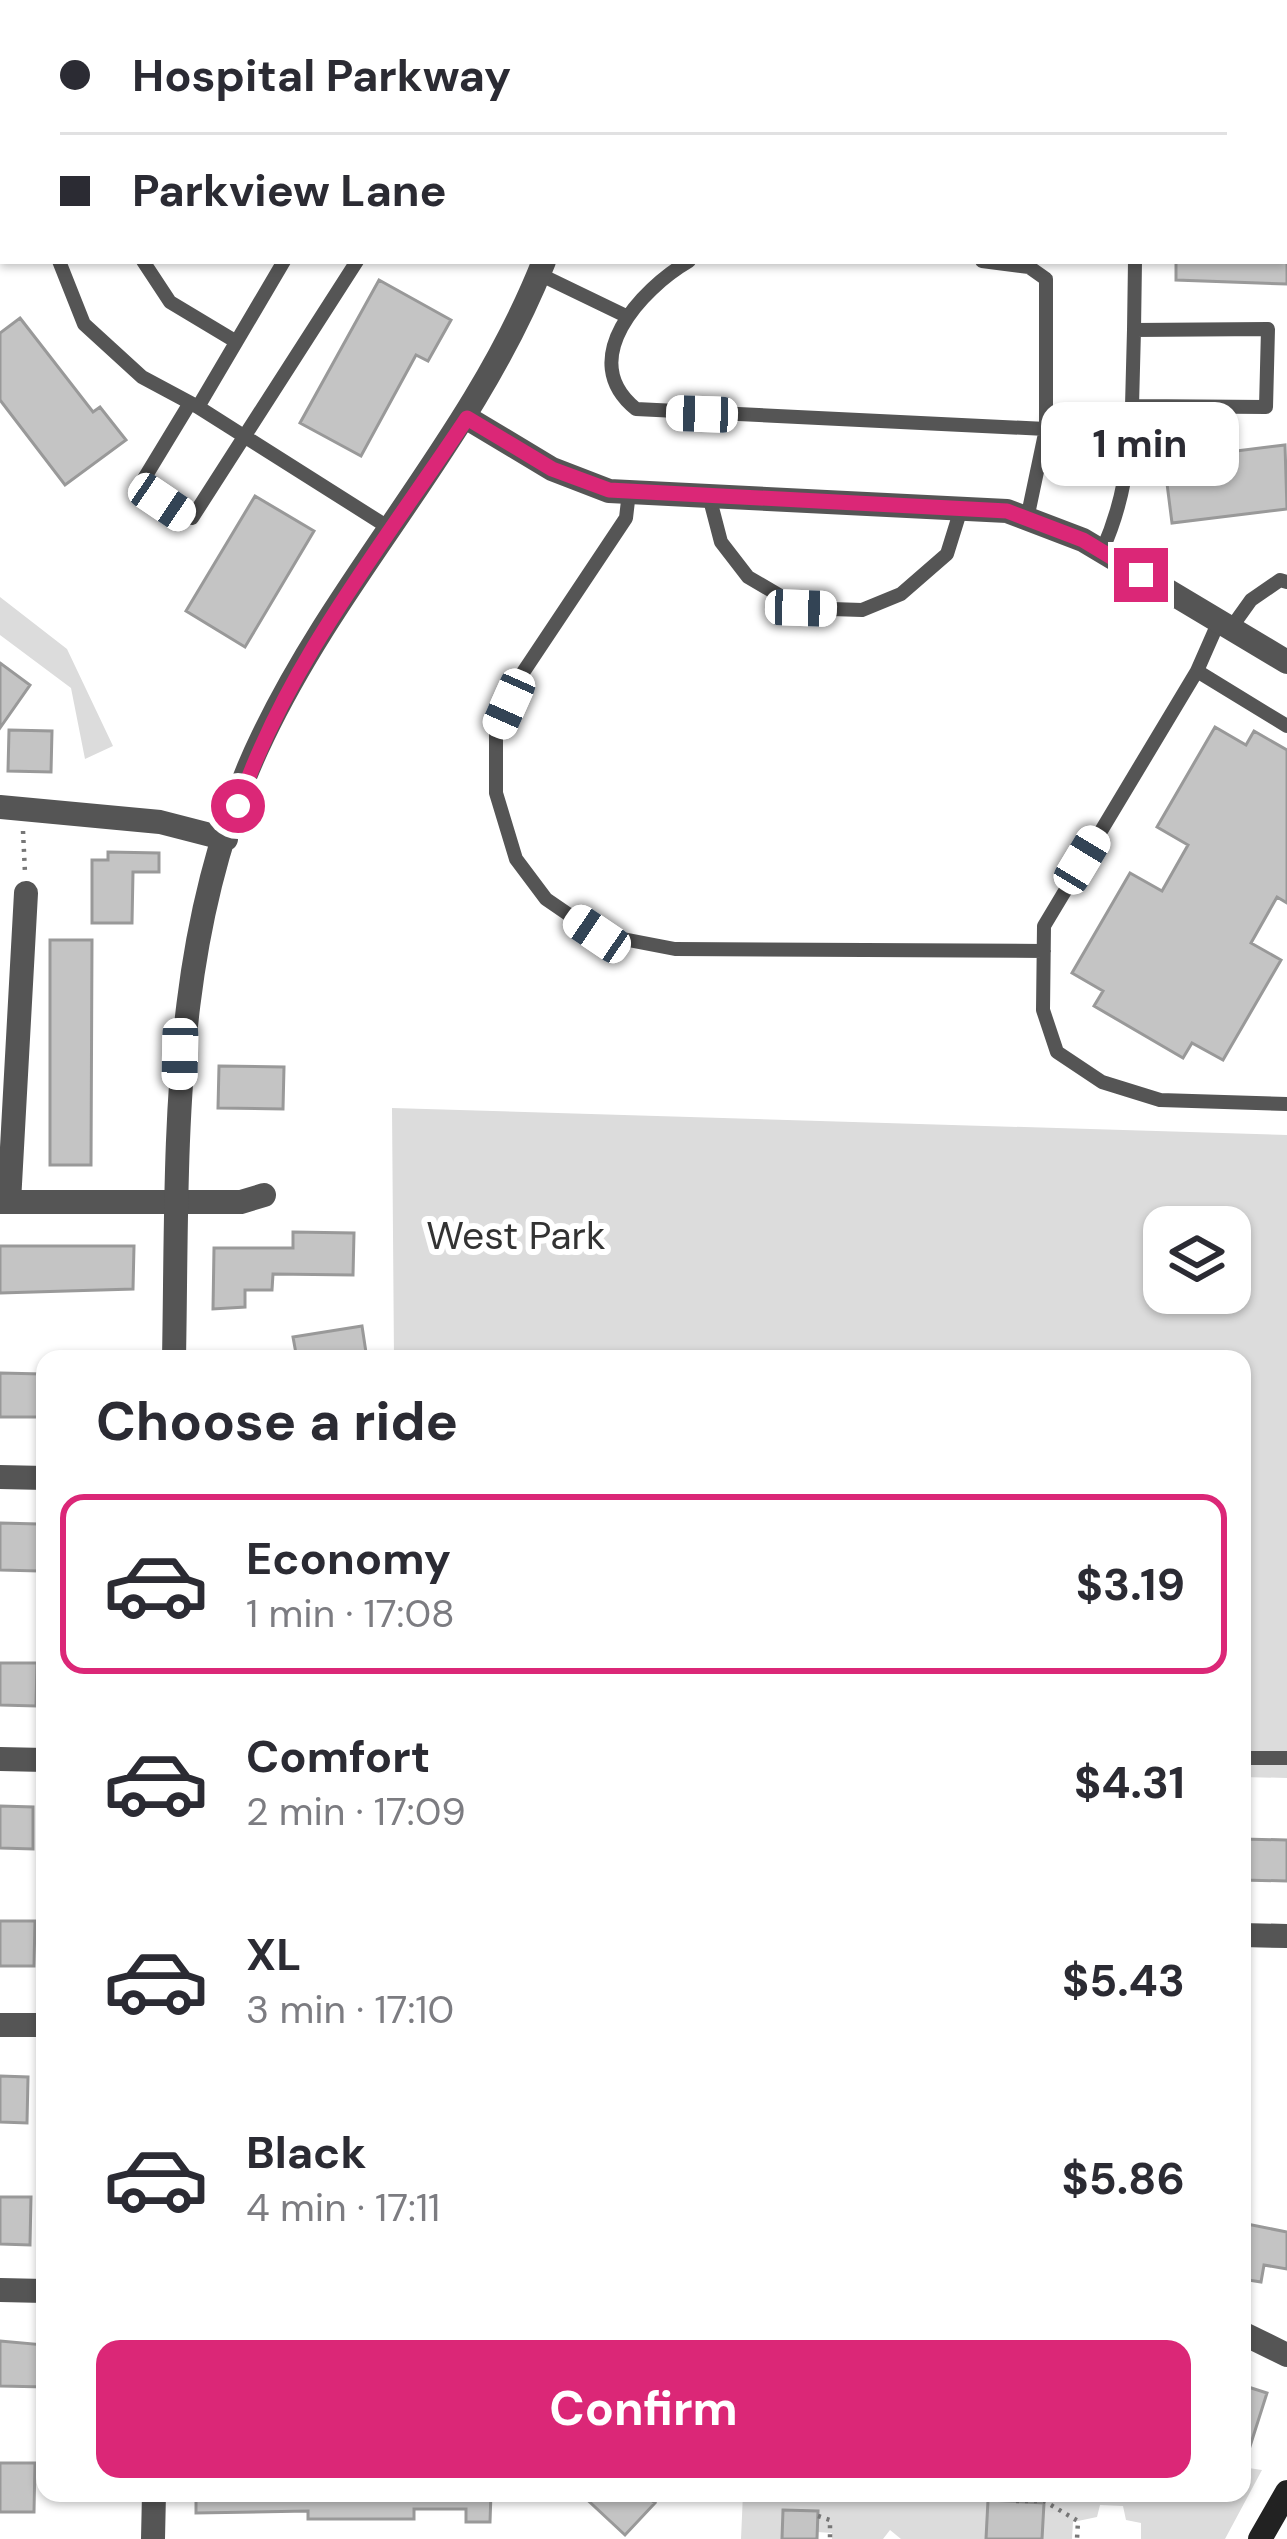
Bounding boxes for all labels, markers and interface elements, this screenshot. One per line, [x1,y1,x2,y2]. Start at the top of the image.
text: Hospital Parkway [132,46,511,105]
text: Parkview Lane [132,161,447,220]
car [665,395,739,433]
callout: 1 min [1042,401,1240,485]
text: 1 min [1093,418,1187,469]
car [122,467,202,537]
route end [1114,548,1168,602]
car [764,589,838,627]
car [478,664,540,744]
route start [211,779,265,833]
car [1048,820,1116,900]
car [557,899,637,969]
car [161,1018,199,1090]
map controls [1143,1206,1251,1314]
button: layers [1143,1206,1251,1314]
park label: West Park [426,1210,606,1261]
text: Choose a ride [96,1386,458,1457]
text: Economy [246,1529,451,1588]
icon: car [102,1530,210,1638]
text: $3.19 [1076,1555,1185,1614]
text: 1 min · 17:08 [246,1588,455,1639]
text: Comfort [246,1727,430,1786]
icon: car [102,1728,210,1836]
text: $4.31 [1074,1753,1185,1812]
text: 2 min · 17:09 [246,1786,466,1837]
text: XL [246,1925,301,1984]
icon: car [102,1926,210,2034]
text: $5.43 [1062,1951,1185,2010]
text: 3 min · 17:10 [246,1984,454,2035]
text: Black [246,2123,366,2182]
icon: car [102,2124,210,2232]
text: $5.86 [1061,2149,1185,2208]
text: 4 min · 17:11 [246,2182,440,2233]
button: Confirm [96,2340,1191,2478]

